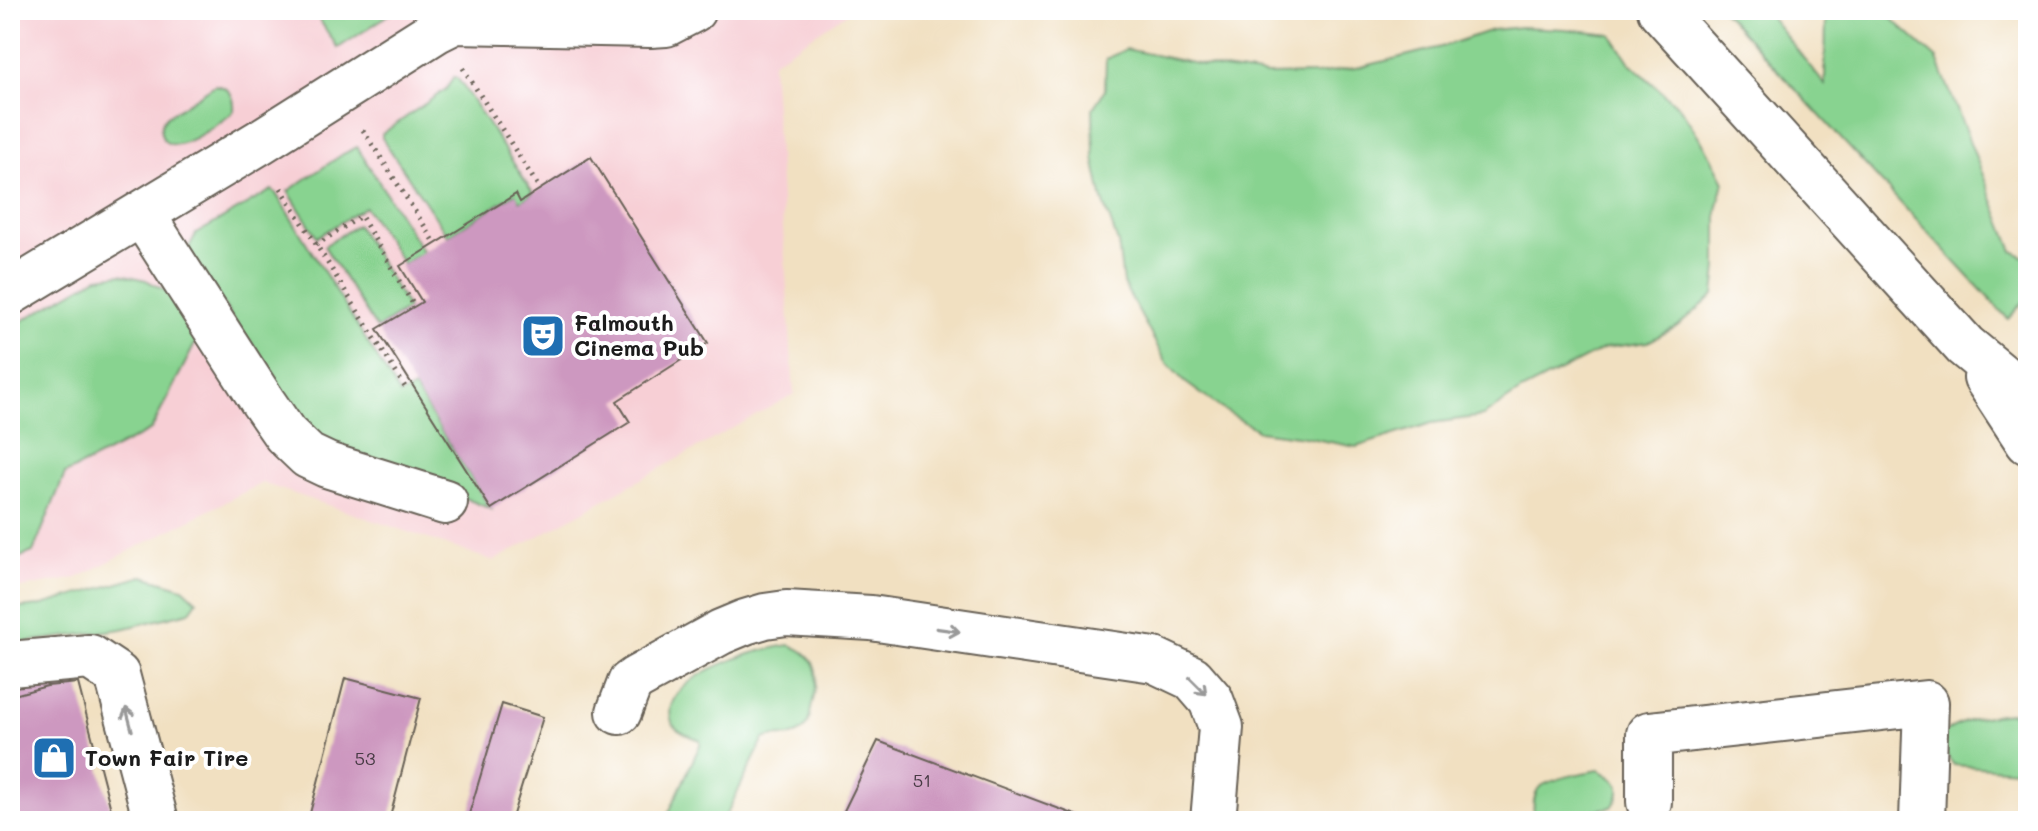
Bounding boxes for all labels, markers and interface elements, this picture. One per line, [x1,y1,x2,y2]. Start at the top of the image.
place label: Falmouth Cinema Pub [574,308,704,362]
theatre icon: Falmouth Cinema Pub [519,312,567,360]
one-way arrow [935,623,960,638]
one-way arrow [1188,676,1207,696]
one-way arrow [120,706,135,732]
shop icon: Town Fair Tire [30,734,78,782]
place label: Town Fair Tire [85,743,248,772]
house number: 53 [354,746,376,770]
house number: 51 [913,768,931,792]

